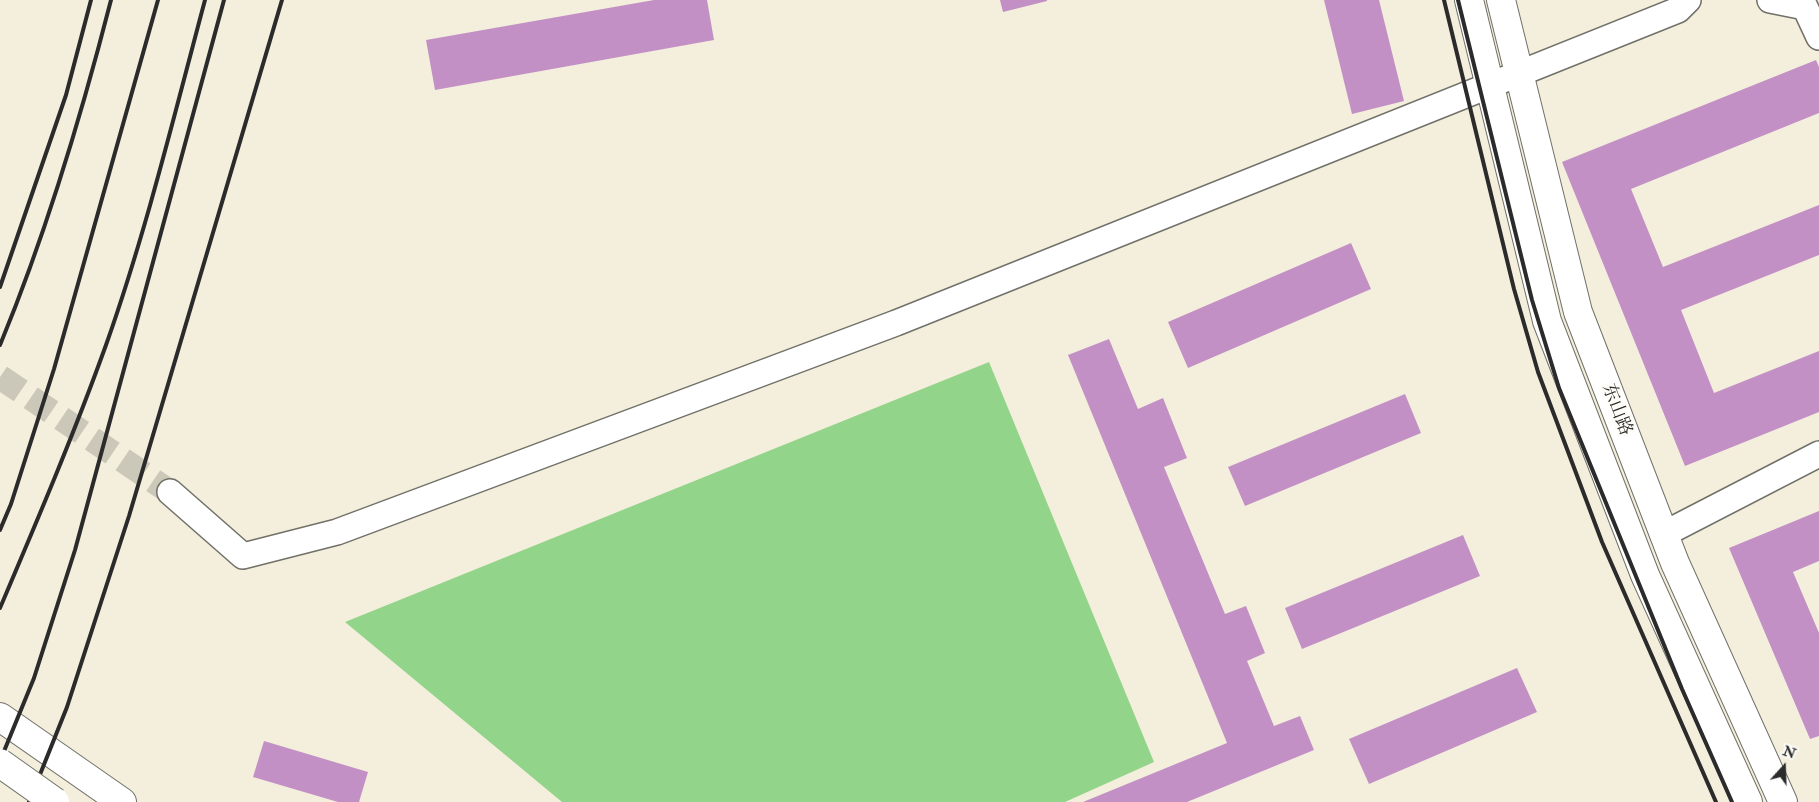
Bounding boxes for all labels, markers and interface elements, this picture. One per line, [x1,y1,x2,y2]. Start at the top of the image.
street label: 东山路 [1596,381,1636,439]
north arrow [1759,742,1809,792]
text: N [1780,742,1798,763]

